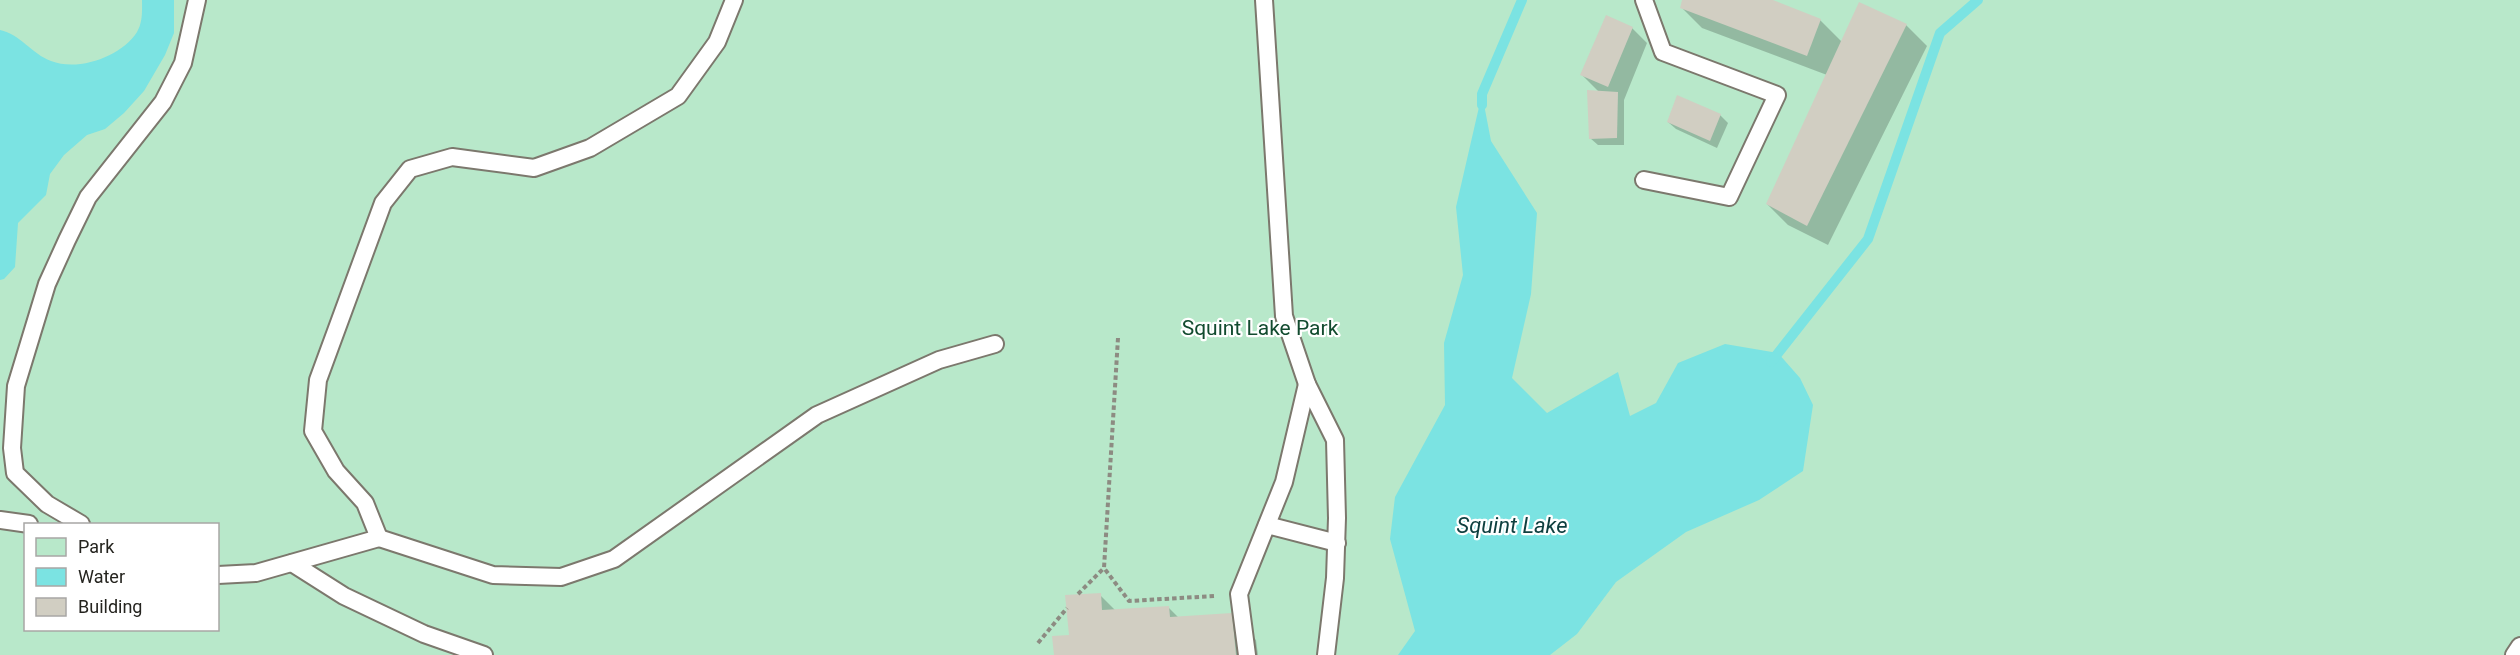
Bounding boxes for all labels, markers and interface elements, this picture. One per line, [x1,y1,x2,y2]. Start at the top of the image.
park label: Squint Lake Park [1182,316,1339,340]
water label: Squint Lake [1457,513,1567,538]
legend [24,523,219,631]
text: Park [78,536,115,557]
text: Water [78,566,125,587]
text: Building [78,596,142,617]

